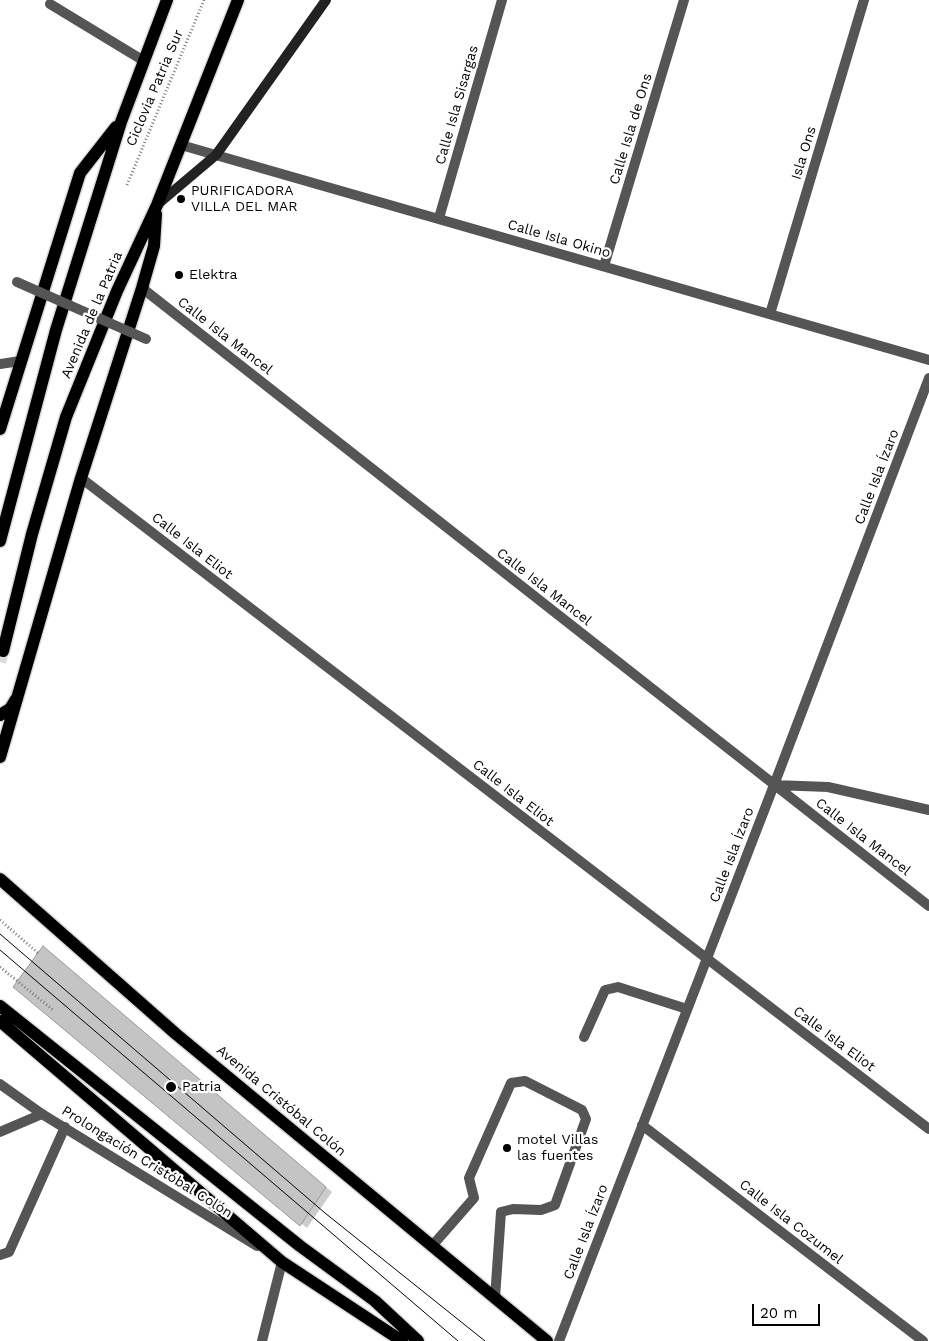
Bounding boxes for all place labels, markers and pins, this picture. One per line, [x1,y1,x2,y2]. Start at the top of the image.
place label: PURIFICADORA VILLA DEL MAR [191,183,298,216]
marker: PURIFICADORA VILLA DEL MAR [175,193,187,205]
place label: Elektra [189,267,238,283]
marker: Elektra [173,269,185,281]
place label: Patria [182,1079,221,1095]
marker: Patria [164,1080,178,1094]
place label: motel Villas las fuentes [517,1132,598,1164]
marker: motel Villas las fuentes [501,1142,513,1154]

